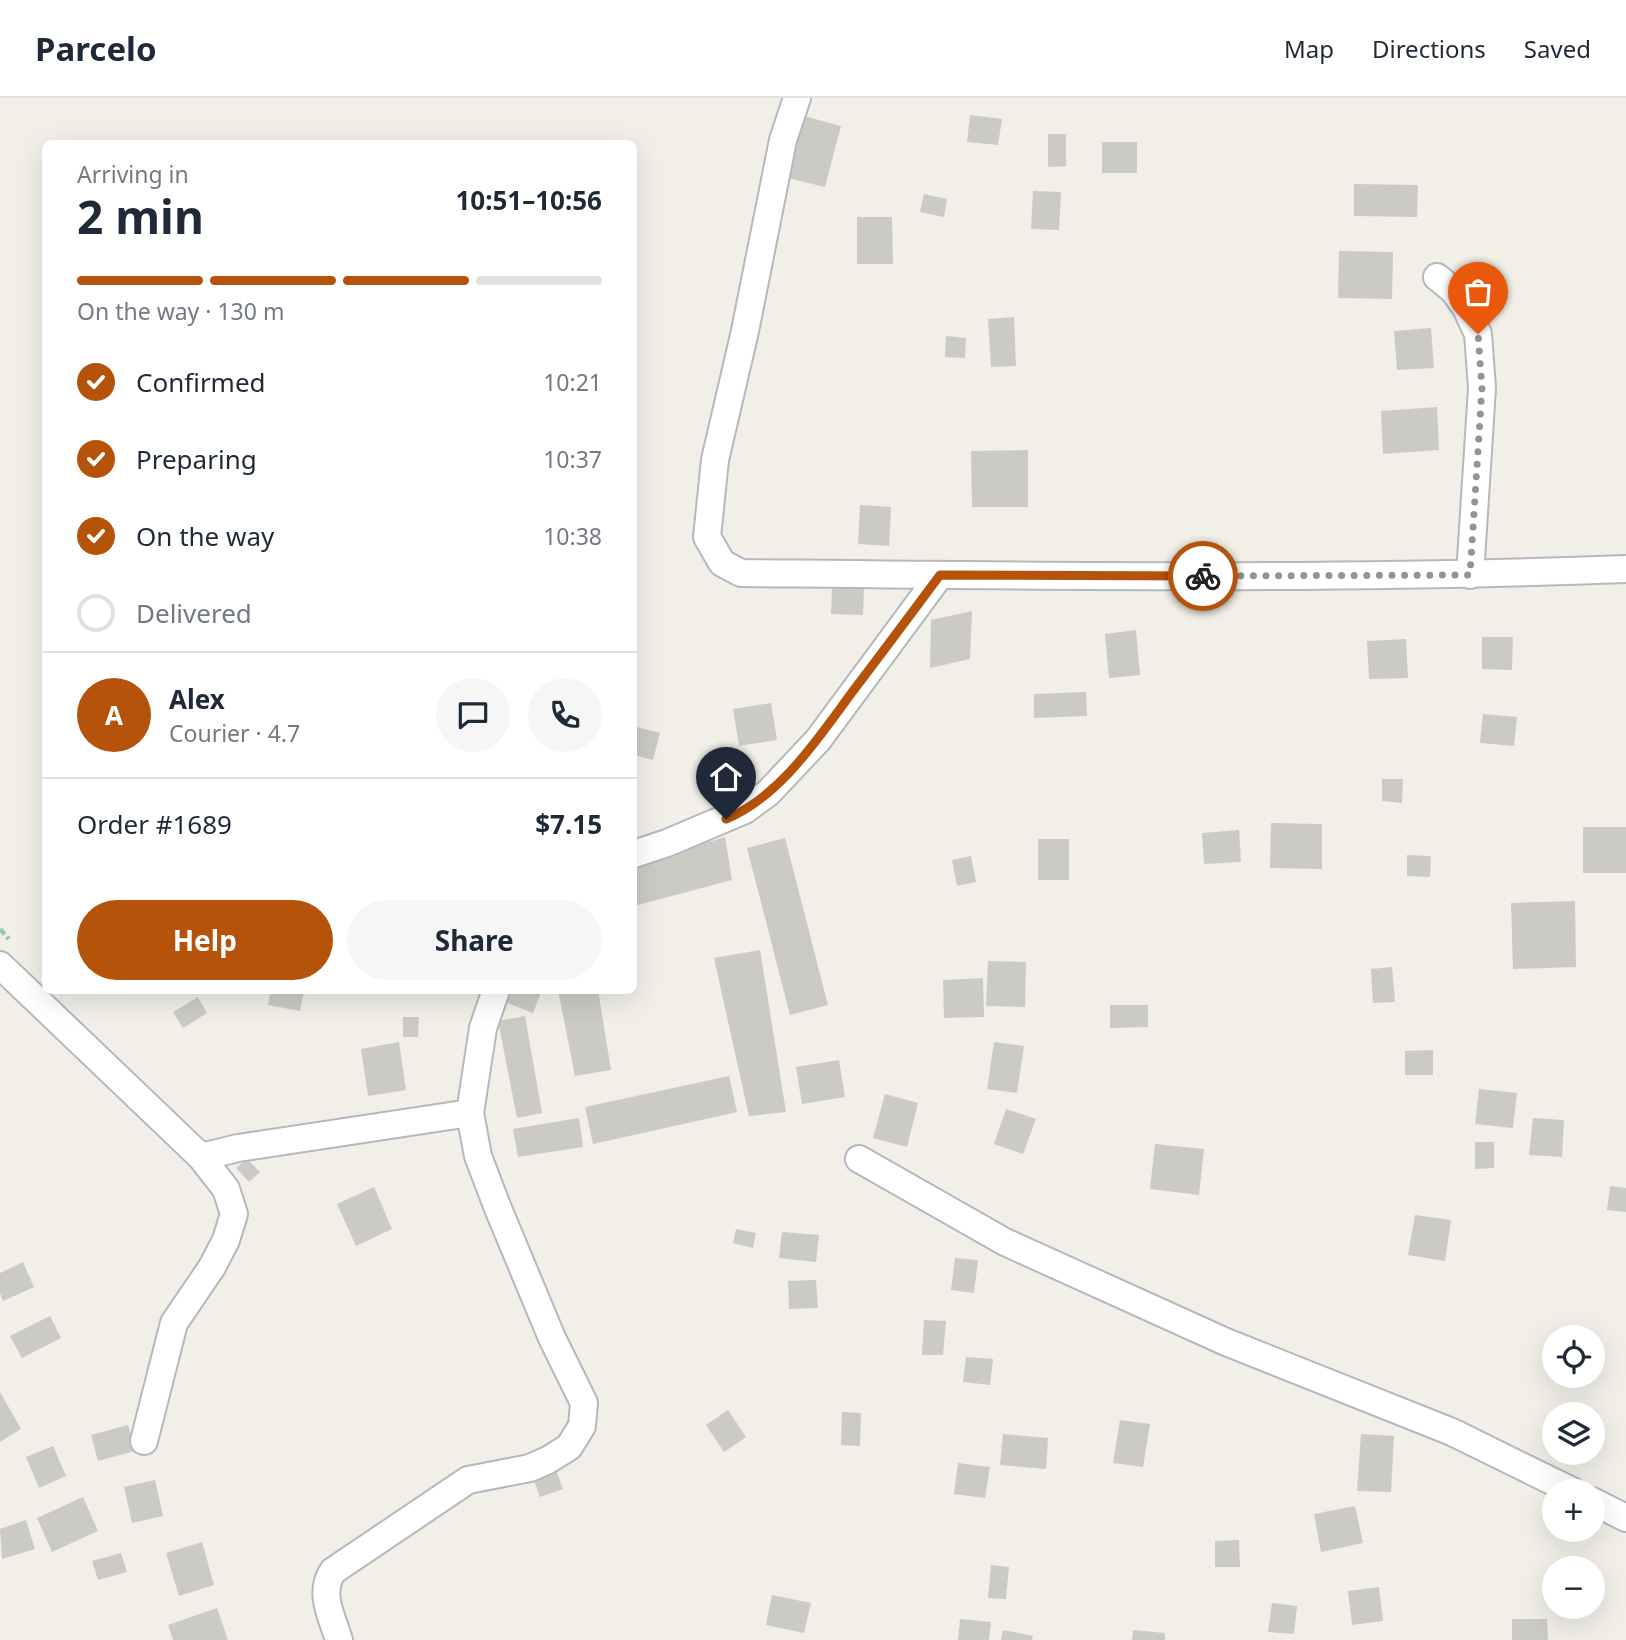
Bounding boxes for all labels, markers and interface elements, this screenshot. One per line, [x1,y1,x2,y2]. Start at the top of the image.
text: Parcelo [35,26,157,71]
text: Map [1284,32,1334,65]
text: Directions [1372,32,1486,65]
text: Saved [1524,32,1591,65]
text: Arriving in [77,158,189,190]
text: 10:51–10:56 [455,182,602,218]
text: 2 min [77,185,204,247]
pin [1448,262,1508,334]
icon: bag [1459,273,1497,311]
text: On the way · 130 m [77,295,284,327]
icon: check [77,363,115,401]
text: Confirmed [136,364,266,400]
text: 10:21 [543,366,602,398]
icon: check [77,440,115,478]
text: Preparing [136,441,257,477]
text: 10:37 [543,443,602,475]
icon: check [77,517,115,555]
text: On the way [136,518,274,554]
text: 10:38 [543,520,602,552]
courier [1168,541,1238,611]
icon: bike [1184,557,1222,595]
text: Delivered [136,595,252,631]
button: chat [436,678,510,752]
button: phone [528,678,602,752]
text: Alex [169,681,225,717]
text: A [105,697,123,733]
text: Courier · 4.7 [169,717,300,749]
pin [696,747,756,819]
icon: home [707,758,745,796]
text: Order #1689 [77,806,232,842]
text: $7.15 [535,806,602,842]
button: Help [77,900,333,980]
button: Share [347,900,602,980]
map controls [1542,1325,1605,1619]
button: locate [1542,1325,1605,1388]
button: layers [1542,1402,1605,1465]
button: + [1542,1479,1605,1542]
button: − [1542,1556,1605,1619]

